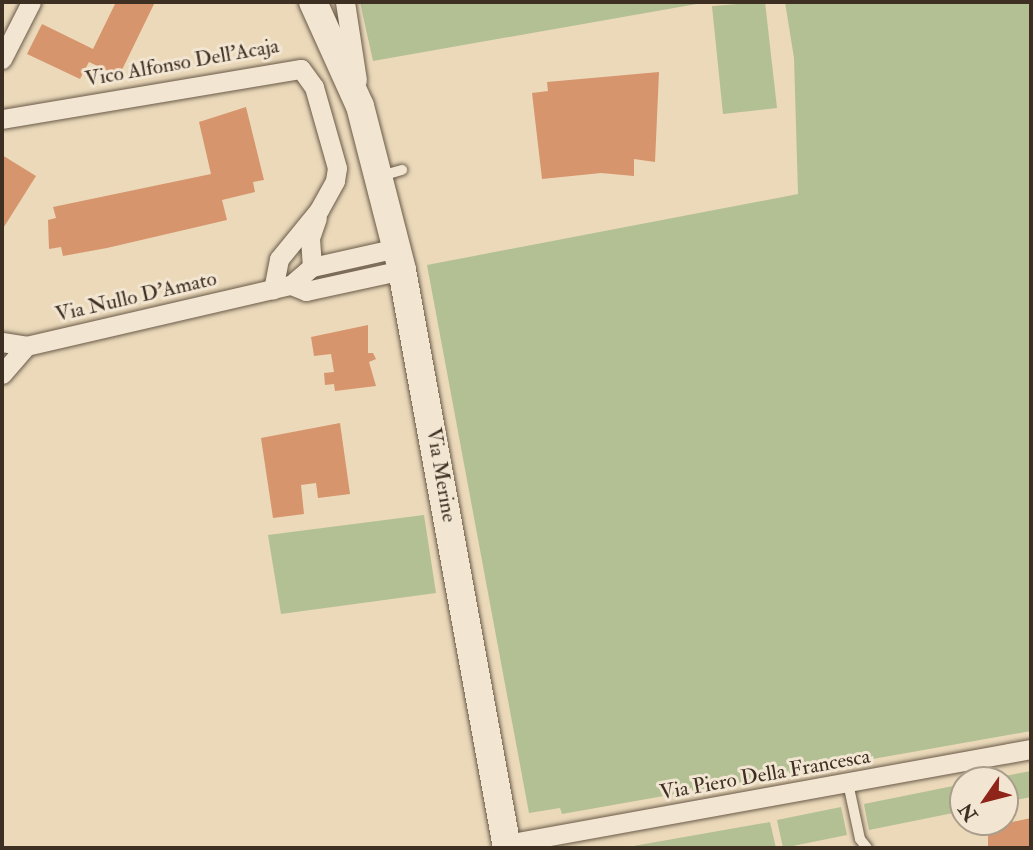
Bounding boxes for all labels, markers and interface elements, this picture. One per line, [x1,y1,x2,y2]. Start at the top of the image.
street label: Vico Alfonso Dell'Acaja [83,34,281,92]
street label: Via Nullo D'Amato [53,266,219,328]
street label: Via Merine [420,426,462,524]
street label: Via Piero Della Francesca [658,744,872,806]
north arrow [949,766,1019,836]
text: N [954,798,983,826]

